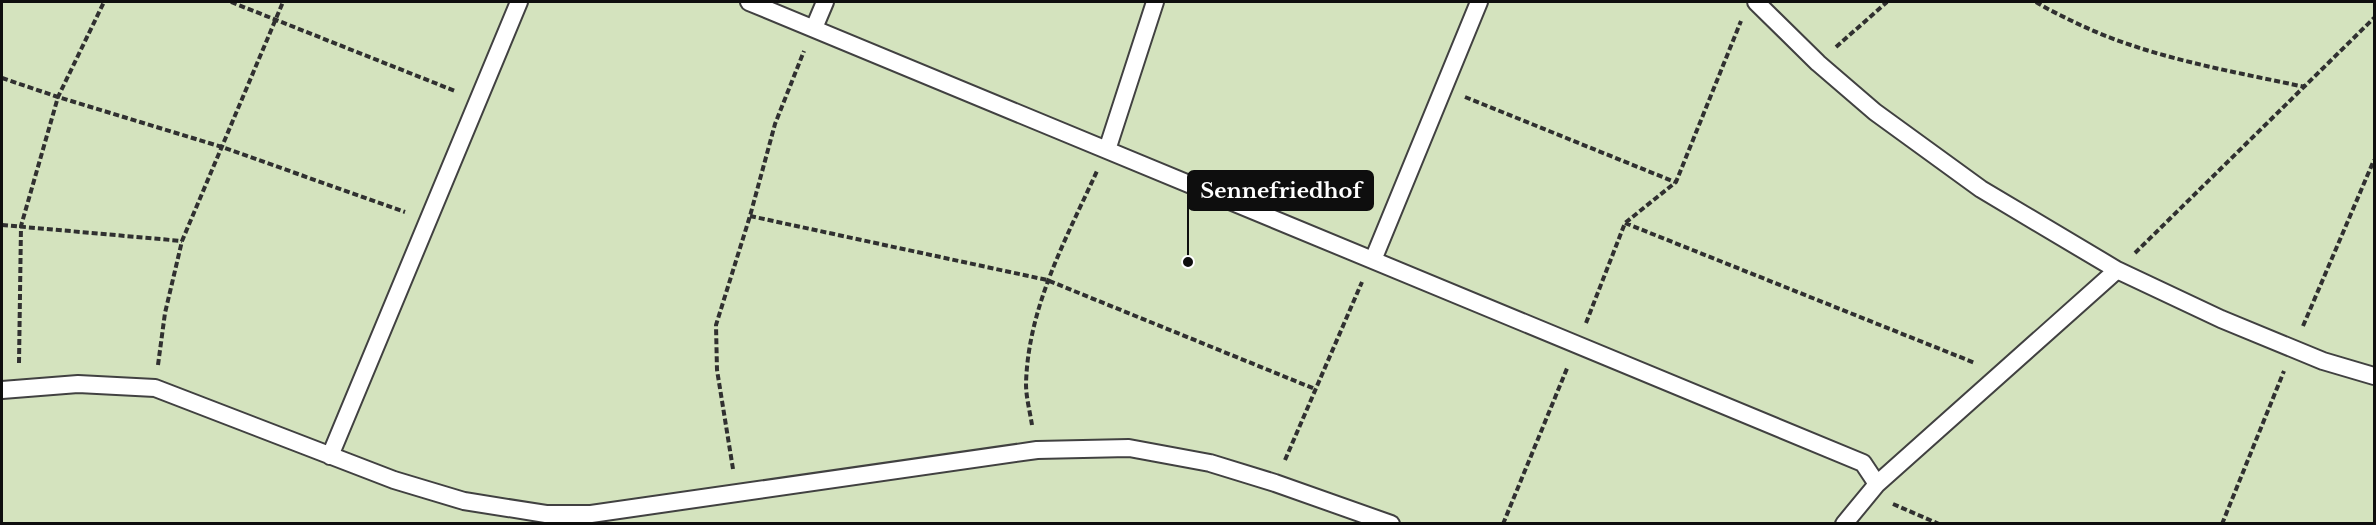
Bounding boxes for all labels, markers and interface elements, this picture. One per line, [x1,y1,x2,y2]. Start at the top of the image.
callout: Sennefriedhof [1188,171,1373,210]
text: Sennefriedhof [1200,178,1364,204]

